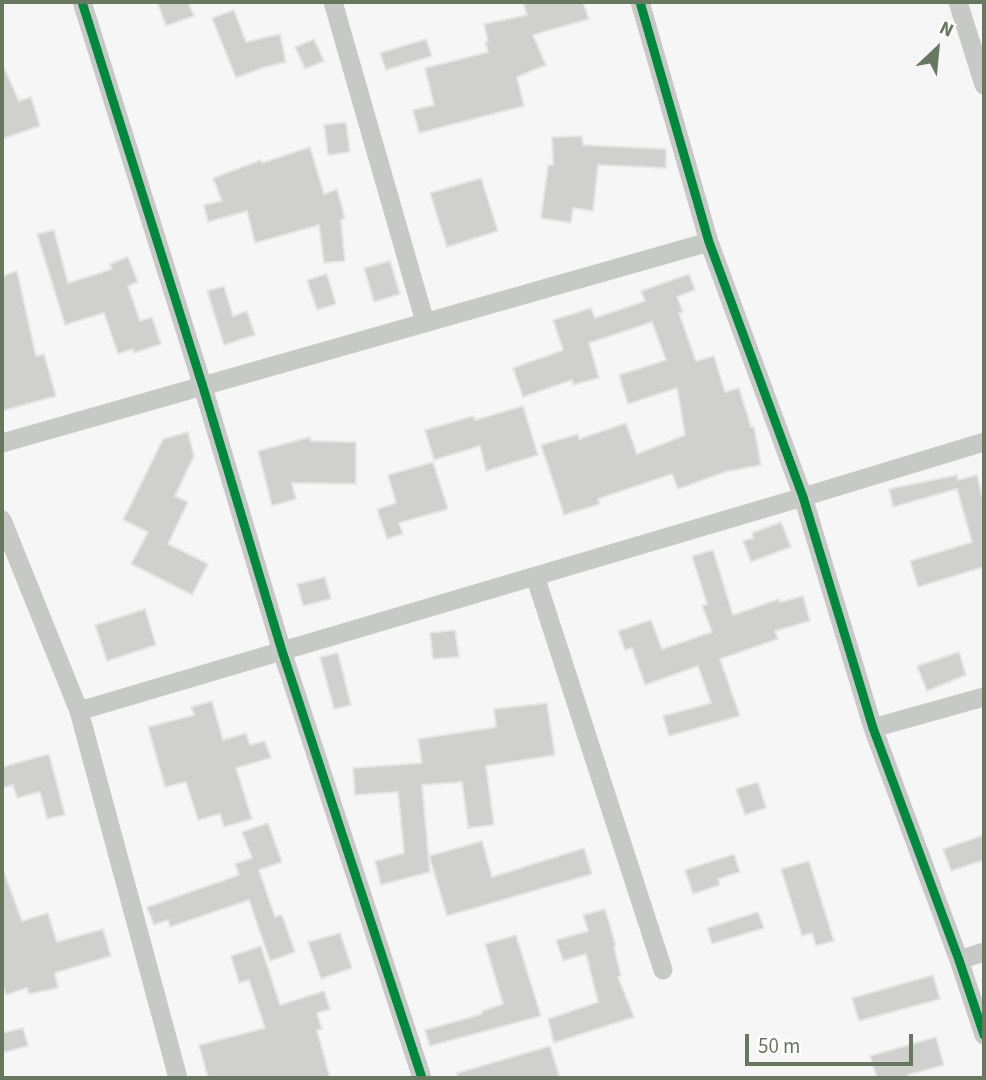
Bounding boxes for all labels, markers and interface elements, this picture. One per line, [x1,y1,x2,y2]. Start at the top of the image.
north arrow [902,14,972,84]
text: N [935,15,958,45]
scale bar [748,1020,916,1064]
text: 50 m [758,1031,800,1061]

